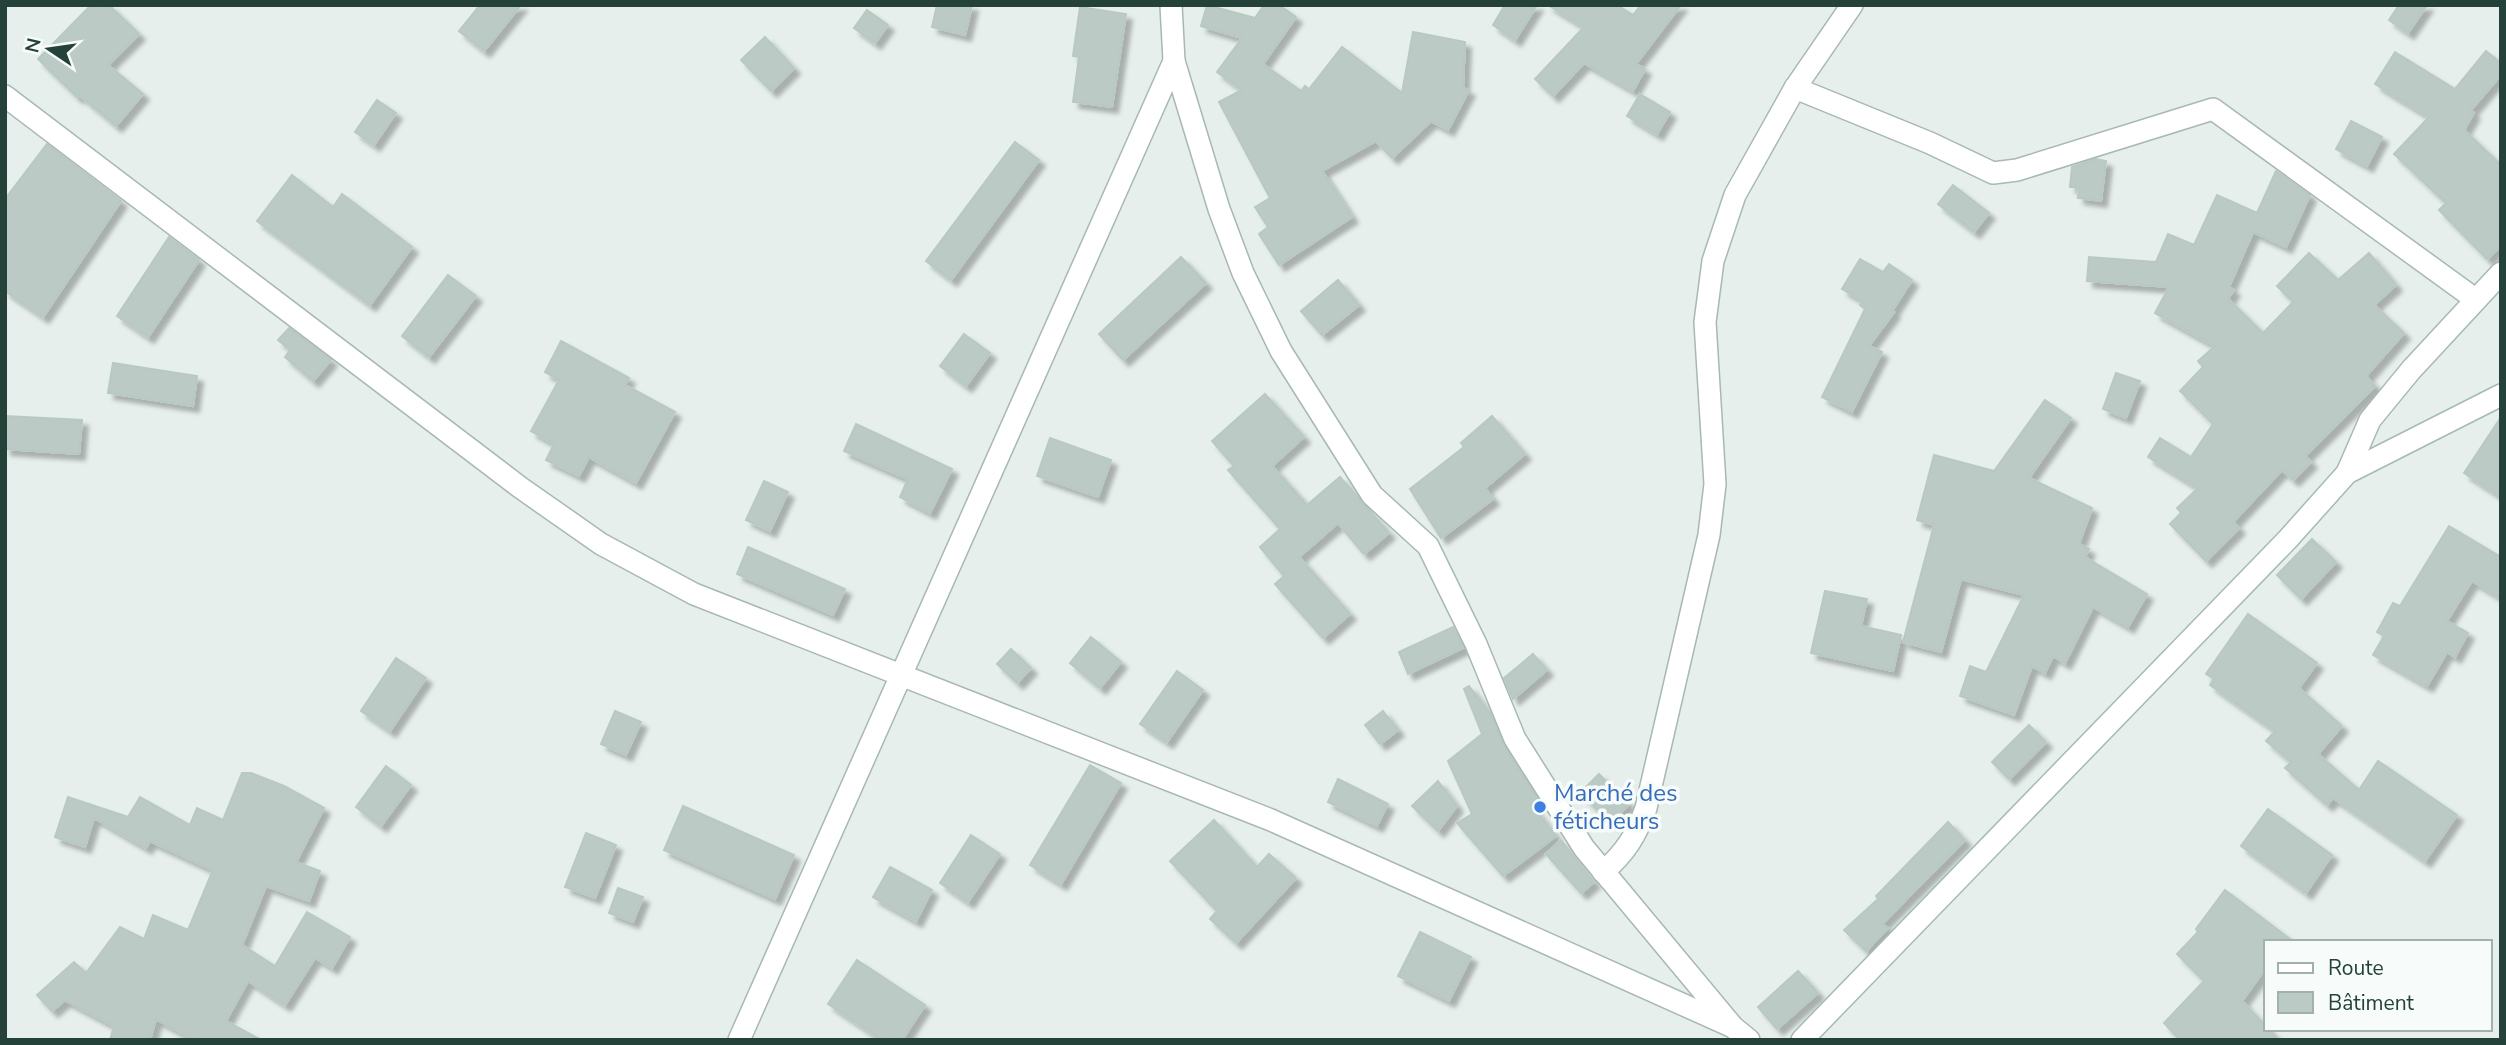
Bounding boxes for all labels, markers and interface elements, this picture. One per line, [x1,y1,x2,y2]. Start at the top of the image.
north arrow [14,14,84,84]
text: N [19,36,48,55]
place label: Marché des féticheurs [1554,777,1678,837]
marker: Marché des féticheurs [1532,799,1548,815]
legend [2264,940,2492,1031]
text: Route [2328,954,2384,982]
text: Bâtiment [2328,989,2415,1017]

